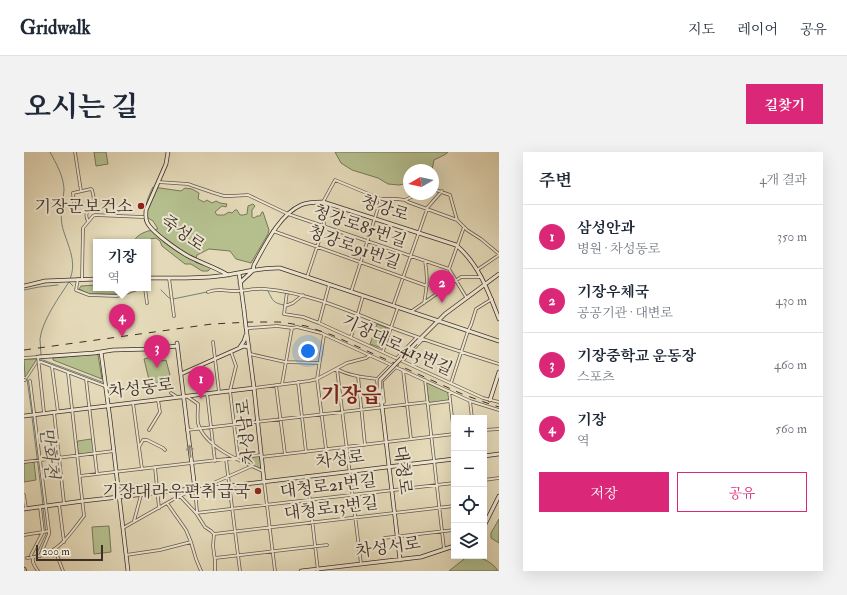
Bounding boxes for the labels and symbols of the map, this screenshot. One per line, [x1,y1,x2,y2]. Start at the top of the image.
north arrow [403,164,439,200]
street label: 청강로 [358,190,412,226]
place label: 기장군보건소 [34,196,134,217]
street label: 청강로85번길 [310,200,410,252]
marker: 기장군보건소 [136,201,146,211]
street label: 죽성로 [157,210,210,256]
street label: 청강로91번길 [305,221,403,273]
pin: 2 [429,270,455,303]
pin: 4 [109,304,135,337]
street label: 기장대로413번길 [338,310,456,380]
pin: 3 [144,335,170,368]
your location [298,341,318,361]
pin: 1 [188,366,214,399]
street label: 차성동로 [107,374,175,402]
district label: 기장읍 [321,382,381,409]
street label: 차성남로 [232,398,260,466]
water label: 만화천 [34,426,64,482]
street label: 대청로 [390,444,416,496]
one-way arrow [186,445,194,458]
street label: 차성로 [314,446,366,472]
street label: 대청로21번길 [279,470,377,502]
place label: 기장대라우편취급국 [102,481,251,502]
marker: 기장대라우편취급국 [253,486,263,496]
street label: 대청로13번길 [283,492,379,524]
street label: 차성서로 [354,532,423,562]
scale bar [36,543,103,562]

